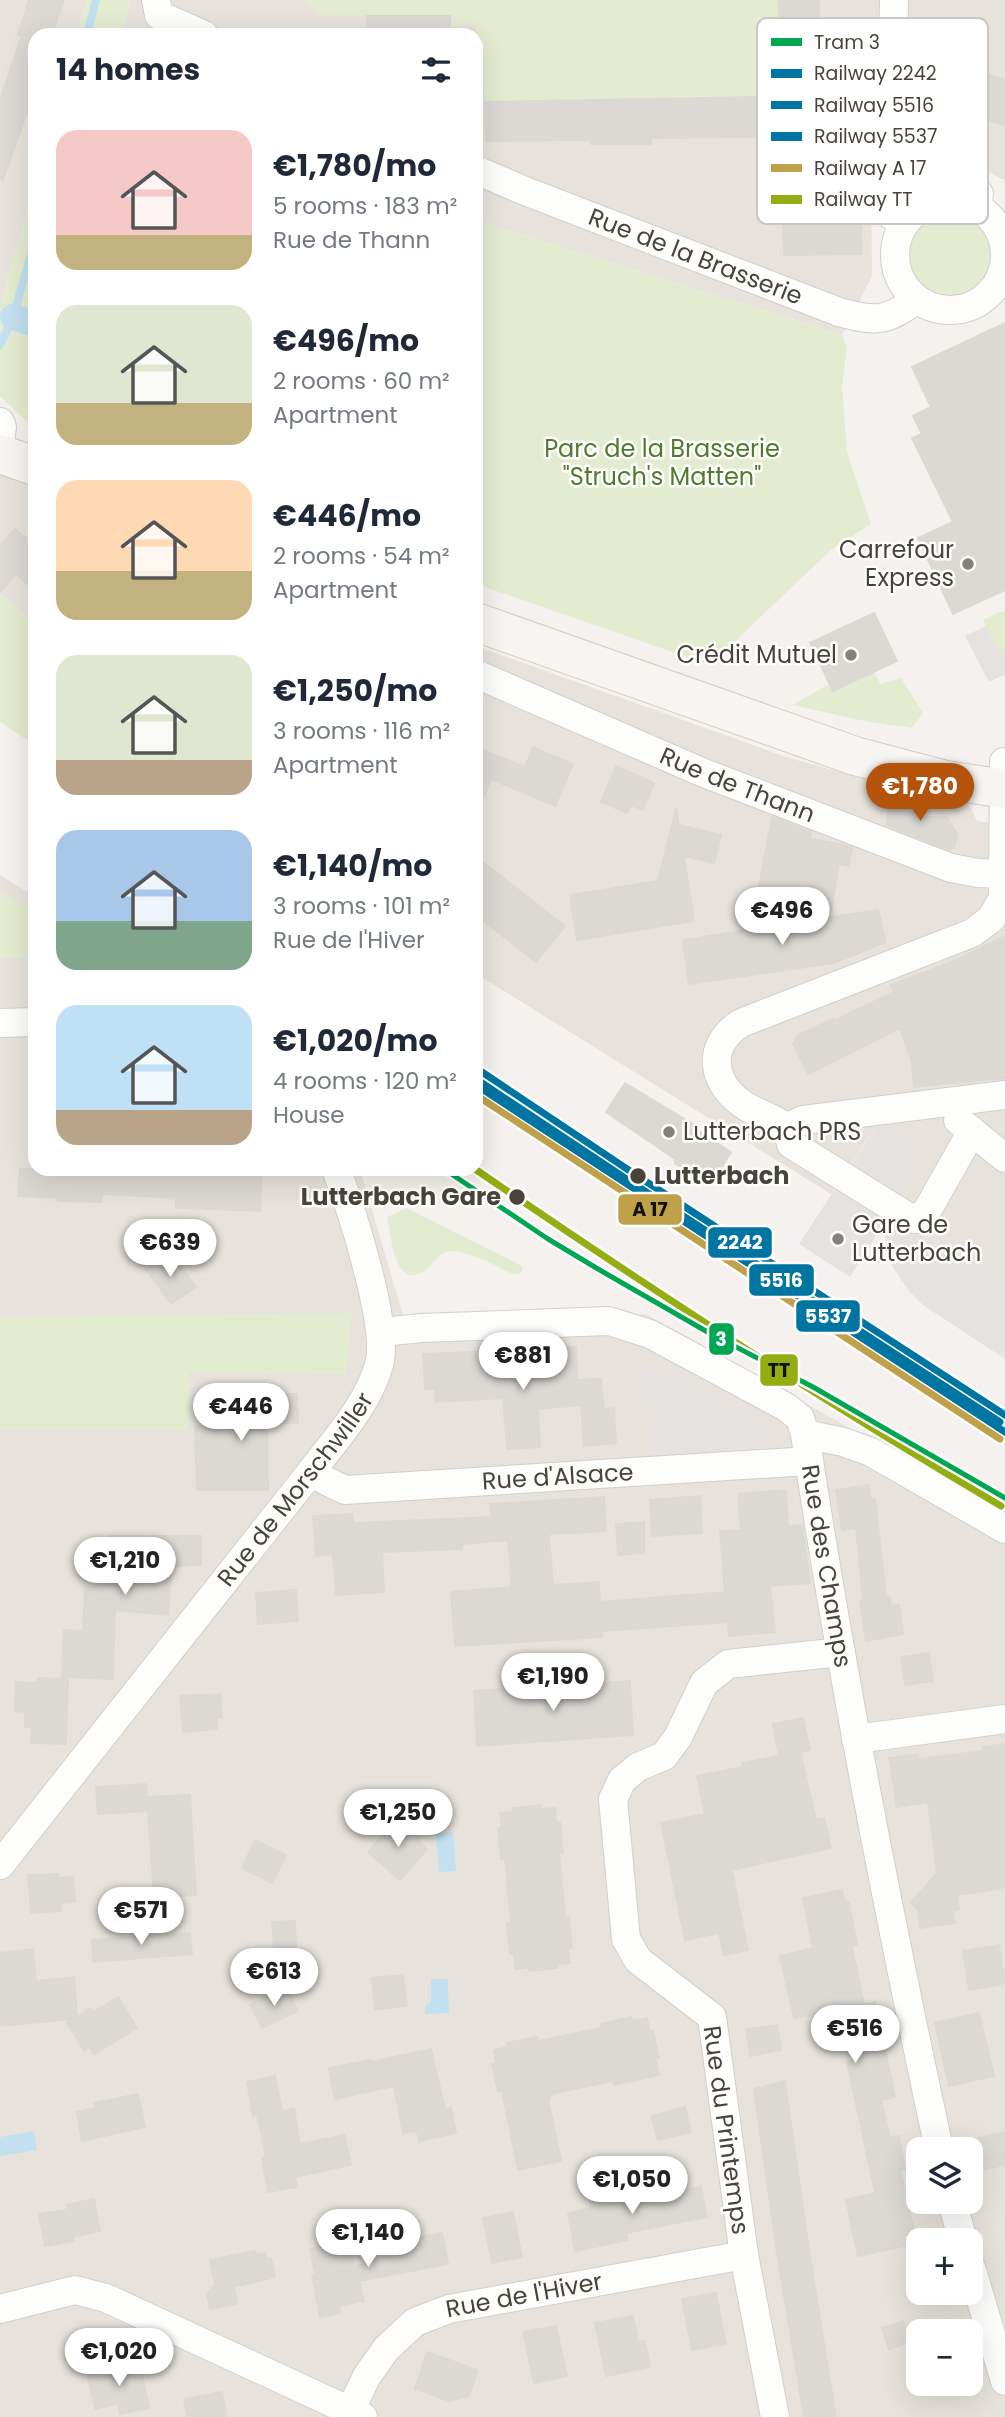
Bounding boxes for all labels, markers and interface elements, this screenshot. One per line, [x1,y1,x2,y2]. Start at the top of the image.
legend [757,18,988,224]
text: Tram 3 [814,29,880,56]
text: 14 homes [56,48,200,91]
icon: filters [417,51,455,89]
text: Railway 2242 [814,60,937,87]
text: Railway 5516 [814,92,934,119]
text: Railway 5537 [814,123,937,150]
text: €1,780/mo [273,144,436,187]
text: Railway A 17 [814,155,926,182]
icon: home [112,158,196,242]
text: Railway TT [814,186,913,213]
text: 5 rooms · 183 m² [273,190,457,222]
street label: Rue de la Brasserie [584,200,807,312]
text: Rue de Thann [273,224,430,256]
text: €496/mo [273,319,419,362]
icon: home [112,333,196,417]
text: 2 rooms · 60 m² [273,365,450,397]
text: Apartment [273,399,398,431]
park label: Parc de la Brasserie "Struch's Matten" [544,432,780,493]
text: €446/mo [273,494,421,537]
icon: home [112,508,196,592]
place label: Carrefour Express [839,533,954,594]
text: 2 rooms · 54 m² [273,540,450,572]
marker: Carrefour Express [960,556,976,572]
text: Apartment [273,574,398,606]
place label: Crédit Mutuel [676,638,837,671]
marker: Crédit Mutuel [843,647,859,663]
text: €1,250/mo [273,669,437,712]
icon: home [112,683,196,767]
text: 3 rooms · 116 m² [273,715,450,747]
street label: Rue de Thann [655,739,820,830]
text: Apartment [273,749,398,781]
pin: €1,780 [863,764,977,823]
text: €1,780 [882,770,958,802]
text: €1,140/mo [273,844,432,887]
icon: home [112,858,196,942]
pin: €496 [741,888,823,947]
text: 3 rooms · 101 m² [273,890,450,922]
text: €496 [751,894,813,926]
text: Rue de l'Hiver [273,924,425,956]
text: €1,020/mo [273,1019,438,1062]
icon: home [112,1033,196,1117]
text: 4 rooms · 120 m² [273,1065,457,1097]
text: House [273,1099,345,1131]
place label: Lutterbach PRS [683,1115,861,1148]
marker: Lutterbach PRS [661,1124,677,1140]
place label: Lutterbach [654,1159,789,1192]
marker: Lutterbach [628,1166,648,1186]
place label: Lutterbach Gare [301,1180,501,1213]
marker: Lutterbach Gare [507,1187,527,1207]
line badge: A 17 [617,1193,683,1226]
text: A 17 [632,1196,668,1223]
place label: Gare de Lutterbach [852,1208,981,1269]
pin: €639 [129,1220,211,1279]
text: €639 [139,1226,201,1258]
line badge: 2242 [707,1226,773,1259]
text: 2242 [717,1229,763,1256]
marker: Gare de Lutterbach [830,1231,846,1247]
line badge: 5516 [748,1263,815,1297]
text: 5516 [759,1267,803,1294]
line badge: 5537 [795,1299,861,1333]
text: 5537 [805,1303,851,1330]
line badge: 3 [708,1322,735,1356]
text: 3 [715,1326,727,1353]
pin: €881 [482,1332,564,1392]
text: €881 [495,1339,551,1371]
line badge: TT [759,1353,799,1387]
text: TT [768,1357,790,1384]
pin: €446 [200,1384,282,1443]
street label: Rue de Morschwiller [209,1386,381,1593]
text: €446 [209,1390,273,1422]
street label: Rue d'Alsace [481,1455,634,1497]
street label: Rue des Champs [794,1462,860,1670]
pin: €1,210 [68,1538,182,1597]
text: €1,210 [90,1544,160,1576]
pin: €1,190 [496,1654,610,1713]
text: €1,190 [517,1660,589,1692]
pin: €1,250 [341,1790,455,1849]
text: €1,250 [360,1796,436,1828]
pin: €571 [100,1888,182,1947]
text: €571 [114,1894,168,1926]
pin: €613 [233,1948,315,2008]
text: €613 [246,1955,302,1987]
pin: €516 [814,2006,896,2065]
text: €516 [827,2012,883,2044]
street label: Rue du Printemps [696,2023,757,2236]
map controls [906,2137,983,2396]
button: layers [906,2137,983,2214]
pin: €1,050 [575,2156,689,2216]
text: €1,050 [593,2163,671,2195]
pin: €1,140 [311,2210,425,2269]
text: €1,140 [332,2216,404,2248]
button: + [906,2228,983,2305]
street label: Rue de l'Hiver [443,2264,605,2325]
button: − [906,2319,983,2396]
pin: €1,020 [62,2328,176,2388]
text: €1,020 [81,2335,157,2367]

